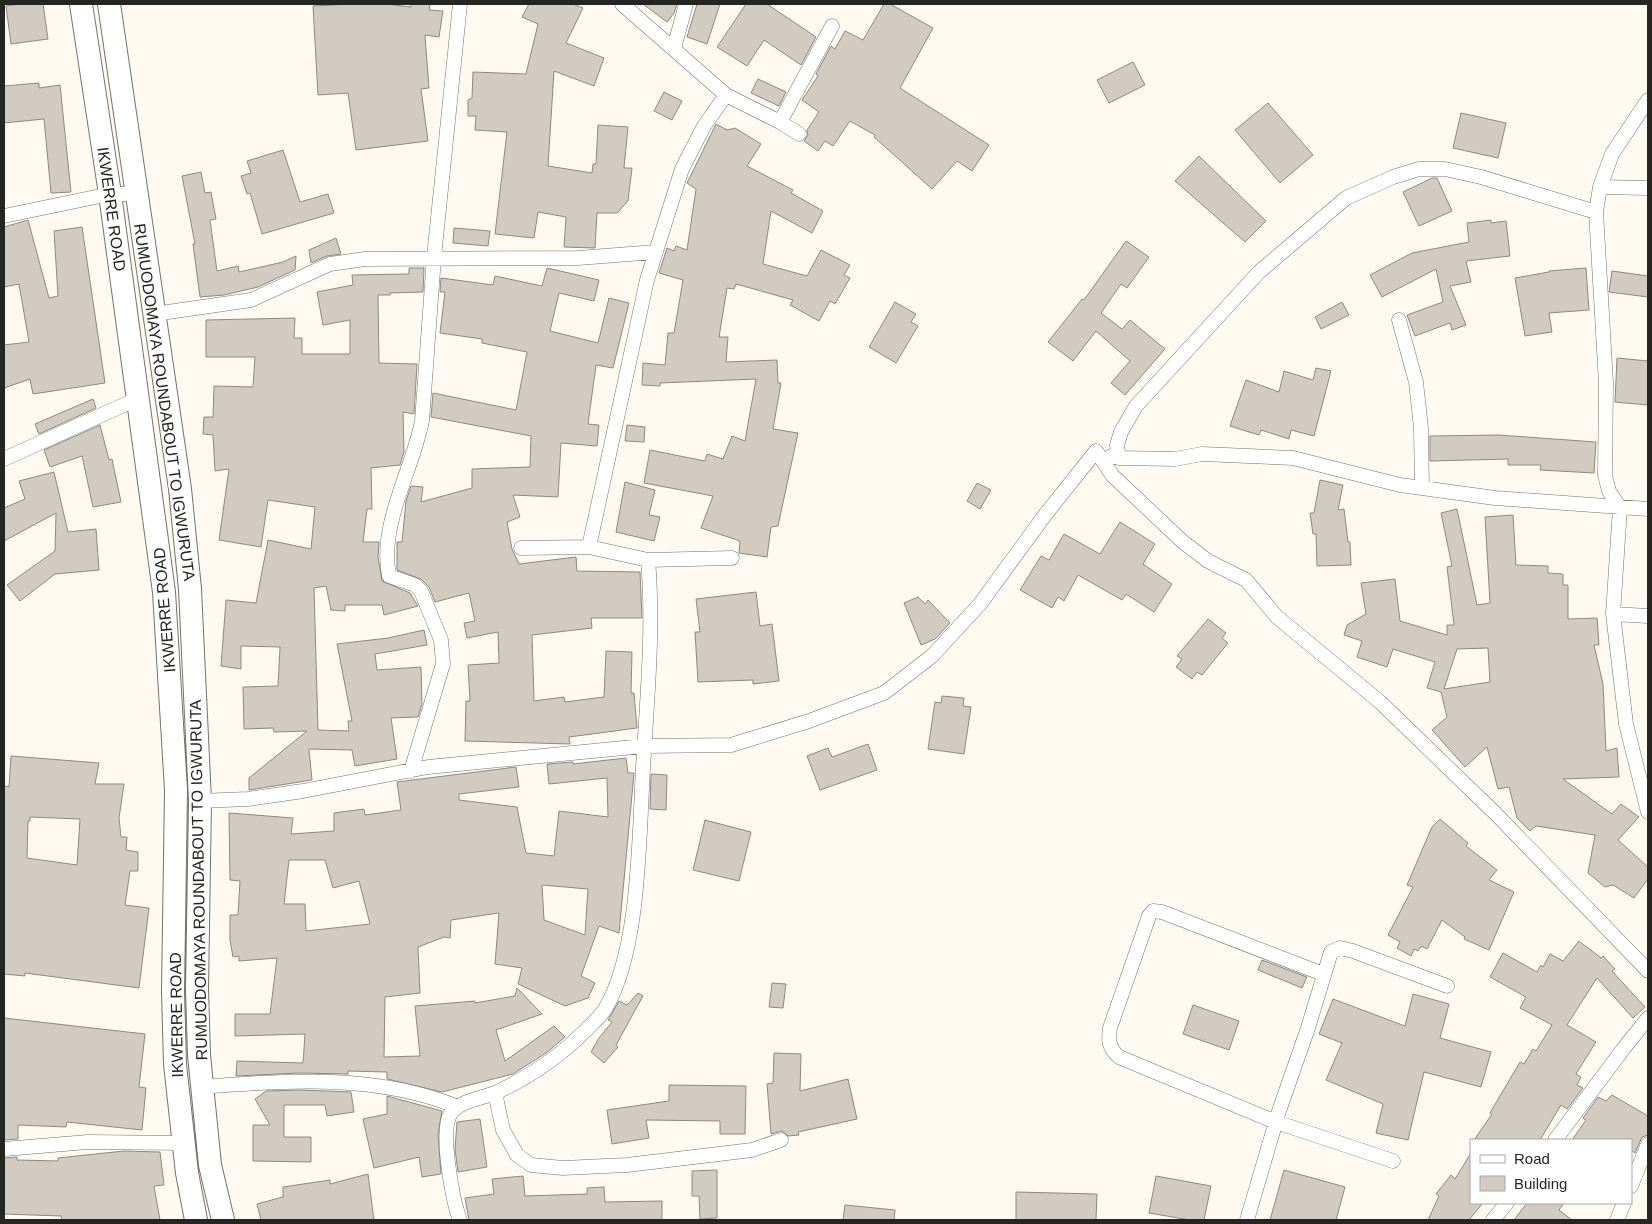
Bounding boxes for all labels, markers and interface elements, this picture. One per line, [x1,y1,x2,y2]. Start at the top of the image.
street label: IKWERRE ROAD [94,146,129,272]
street label: RUMUODOMAYA ROUNDABOUT TO IGWURUTA [131,222,198,582]
street label: IKWERRE ROAD [151,547,178,673]
street label: RUMUODOMAYA ROUNDABOUT TO IGWURUTA [187,699,210,1061]
street label: IKWERRE ROAD [167,952,186,1078]
legend [1470,1139,1632,1204]
text: Road [1514,1150,1550,1167]
text: Building [1514,1175,1567,1192]

